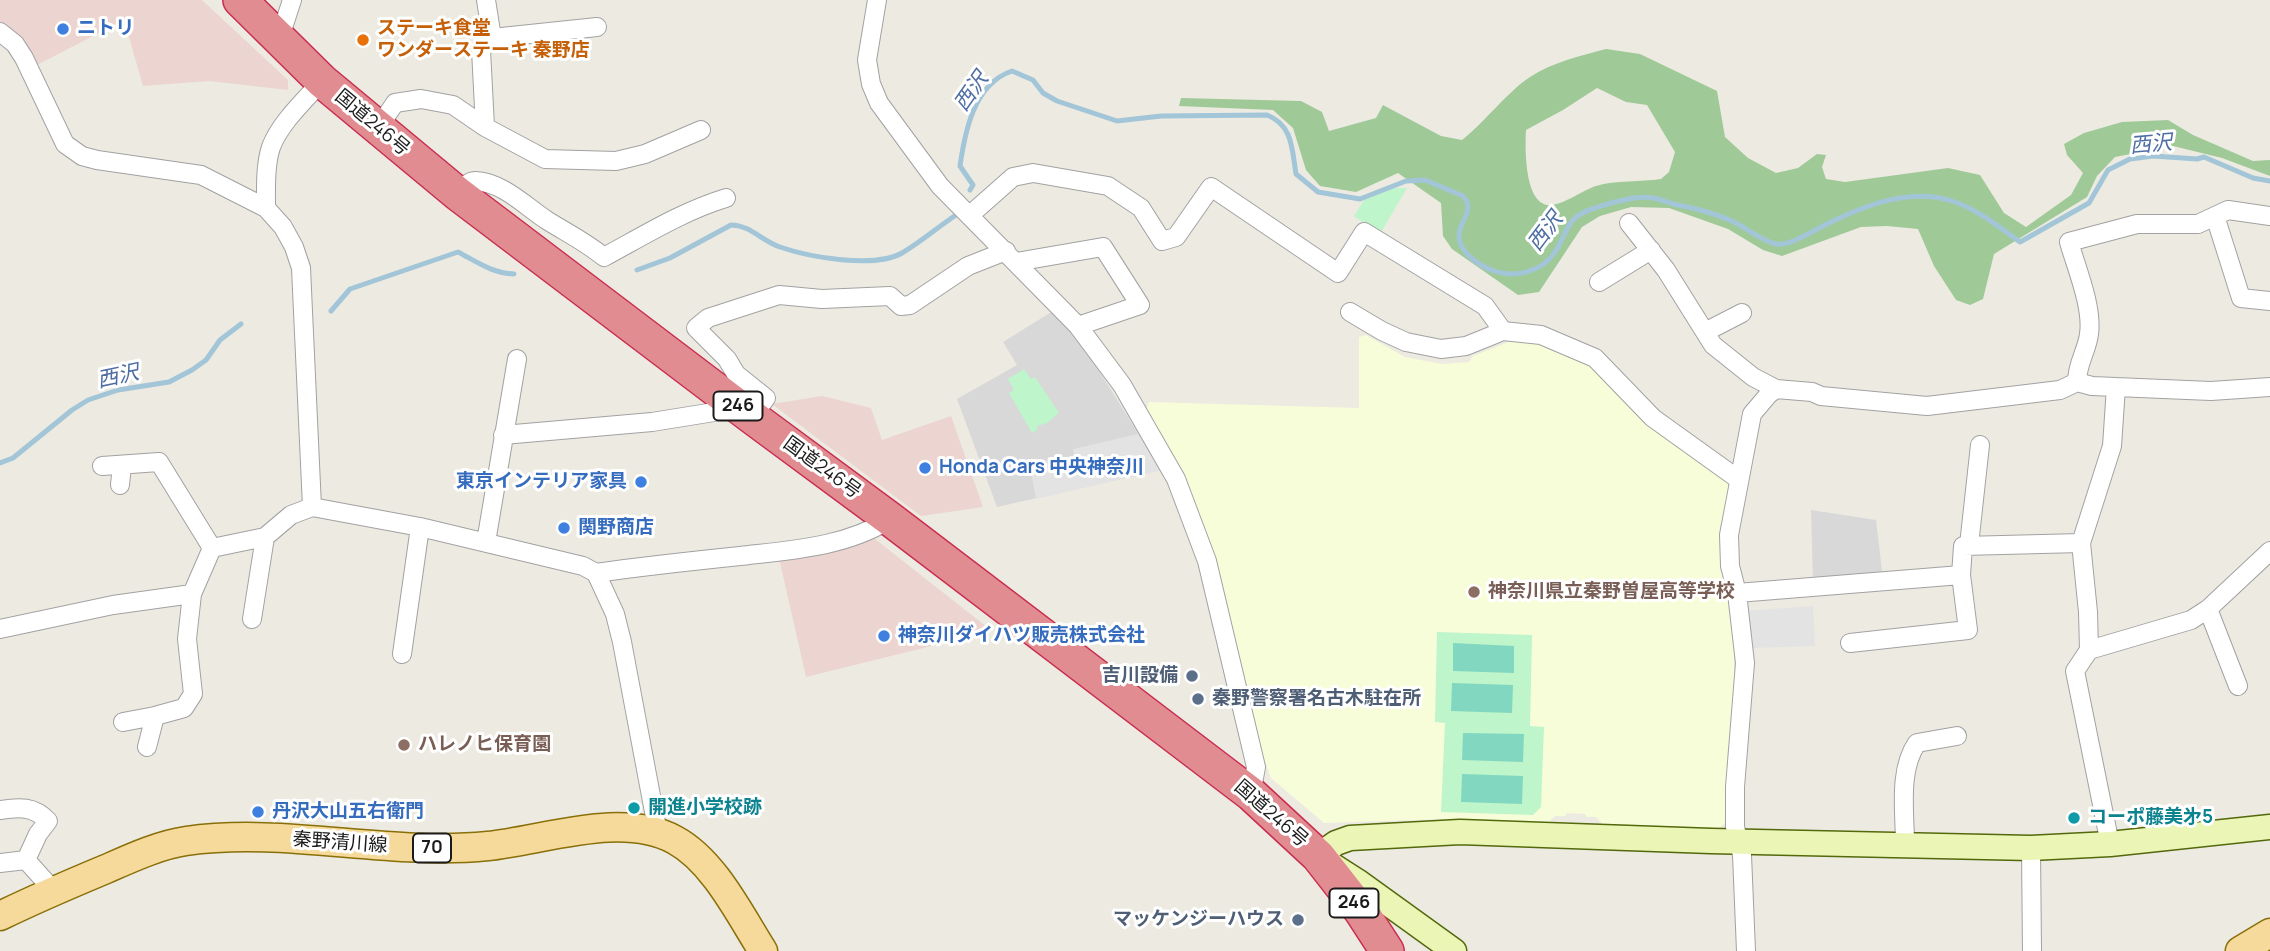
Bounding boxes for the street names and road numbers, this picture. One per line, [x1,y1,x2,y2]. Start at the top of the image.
street label: 国道246号 [330,85,414,161]
road number: 246 [714,392,762,420]
street label: 国道246号 [779,432,865,504]
street label: 国道246号 [1229,776,1313,852]
street label: 秦野清川線 [292,828,388,858]
road number: 70 [413,834,451,862]
road number: 246 [1330,888,1378,918]

